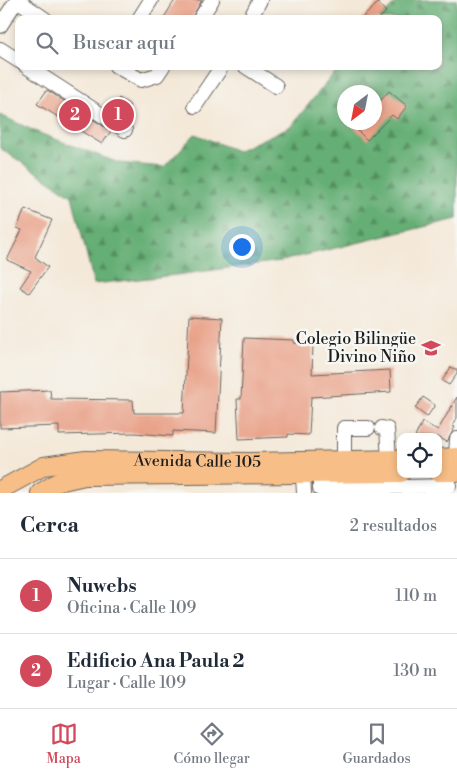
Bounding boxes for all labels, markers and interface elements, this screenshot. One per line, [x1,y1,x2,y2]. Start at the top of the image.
search box [15,15,442,70]
icon: search [33,29,61,57]
text: Buscar aquí [73,31,175,55]
north arrow [337,85,382,130]
pin: 2 [59,96,91,134]
pin: 1 [102,96,134,134]
your location [229,234,255,260]
place label: Colegio Bilingüe Divino Niño [296,329,416,367]
school or university icon: Colegio Bilingüe Divino Niño [420,337,442,359]
map controls [397,433,442,478]
button: locate [397,433,442,478]
street label: Avenida Calle 105 [133,451,261,472]
text: Cerca [20,513,79,539]
text: 2 resultados [350,516,437,536]
text: Nuwebs [67,574,137,598]
text: 1 [32,586,40,606]
text: 110 m [395,586,437,606]
text: Oficina · Calle 109 [67,598,196,618]
text: Edificio Ana Paula 2 [67,649,245,673]
text: 2 [31,661,41,681]
text: 130 m [393,661,437,681]
text: Lugar · Calle 109 [67,673,186,693]
tab: Mapa [46,720,81,768]
tab: Cómo llegar [174,720,250,768]
tab: Guardados [342,720,411,768]

